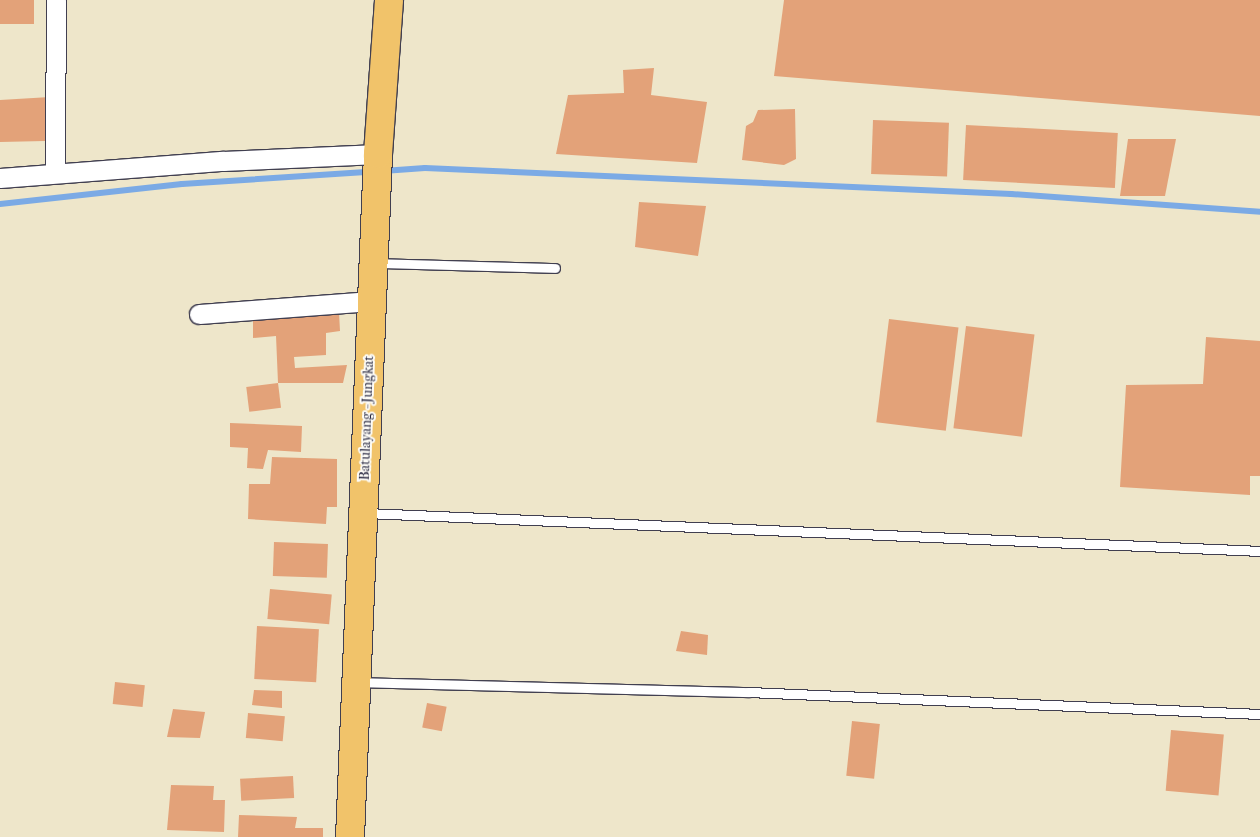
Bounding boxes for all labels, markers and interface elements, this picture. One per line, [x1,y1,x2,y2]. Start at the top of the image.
street label: Batulayang - Jungkat [356,355,378,481]

